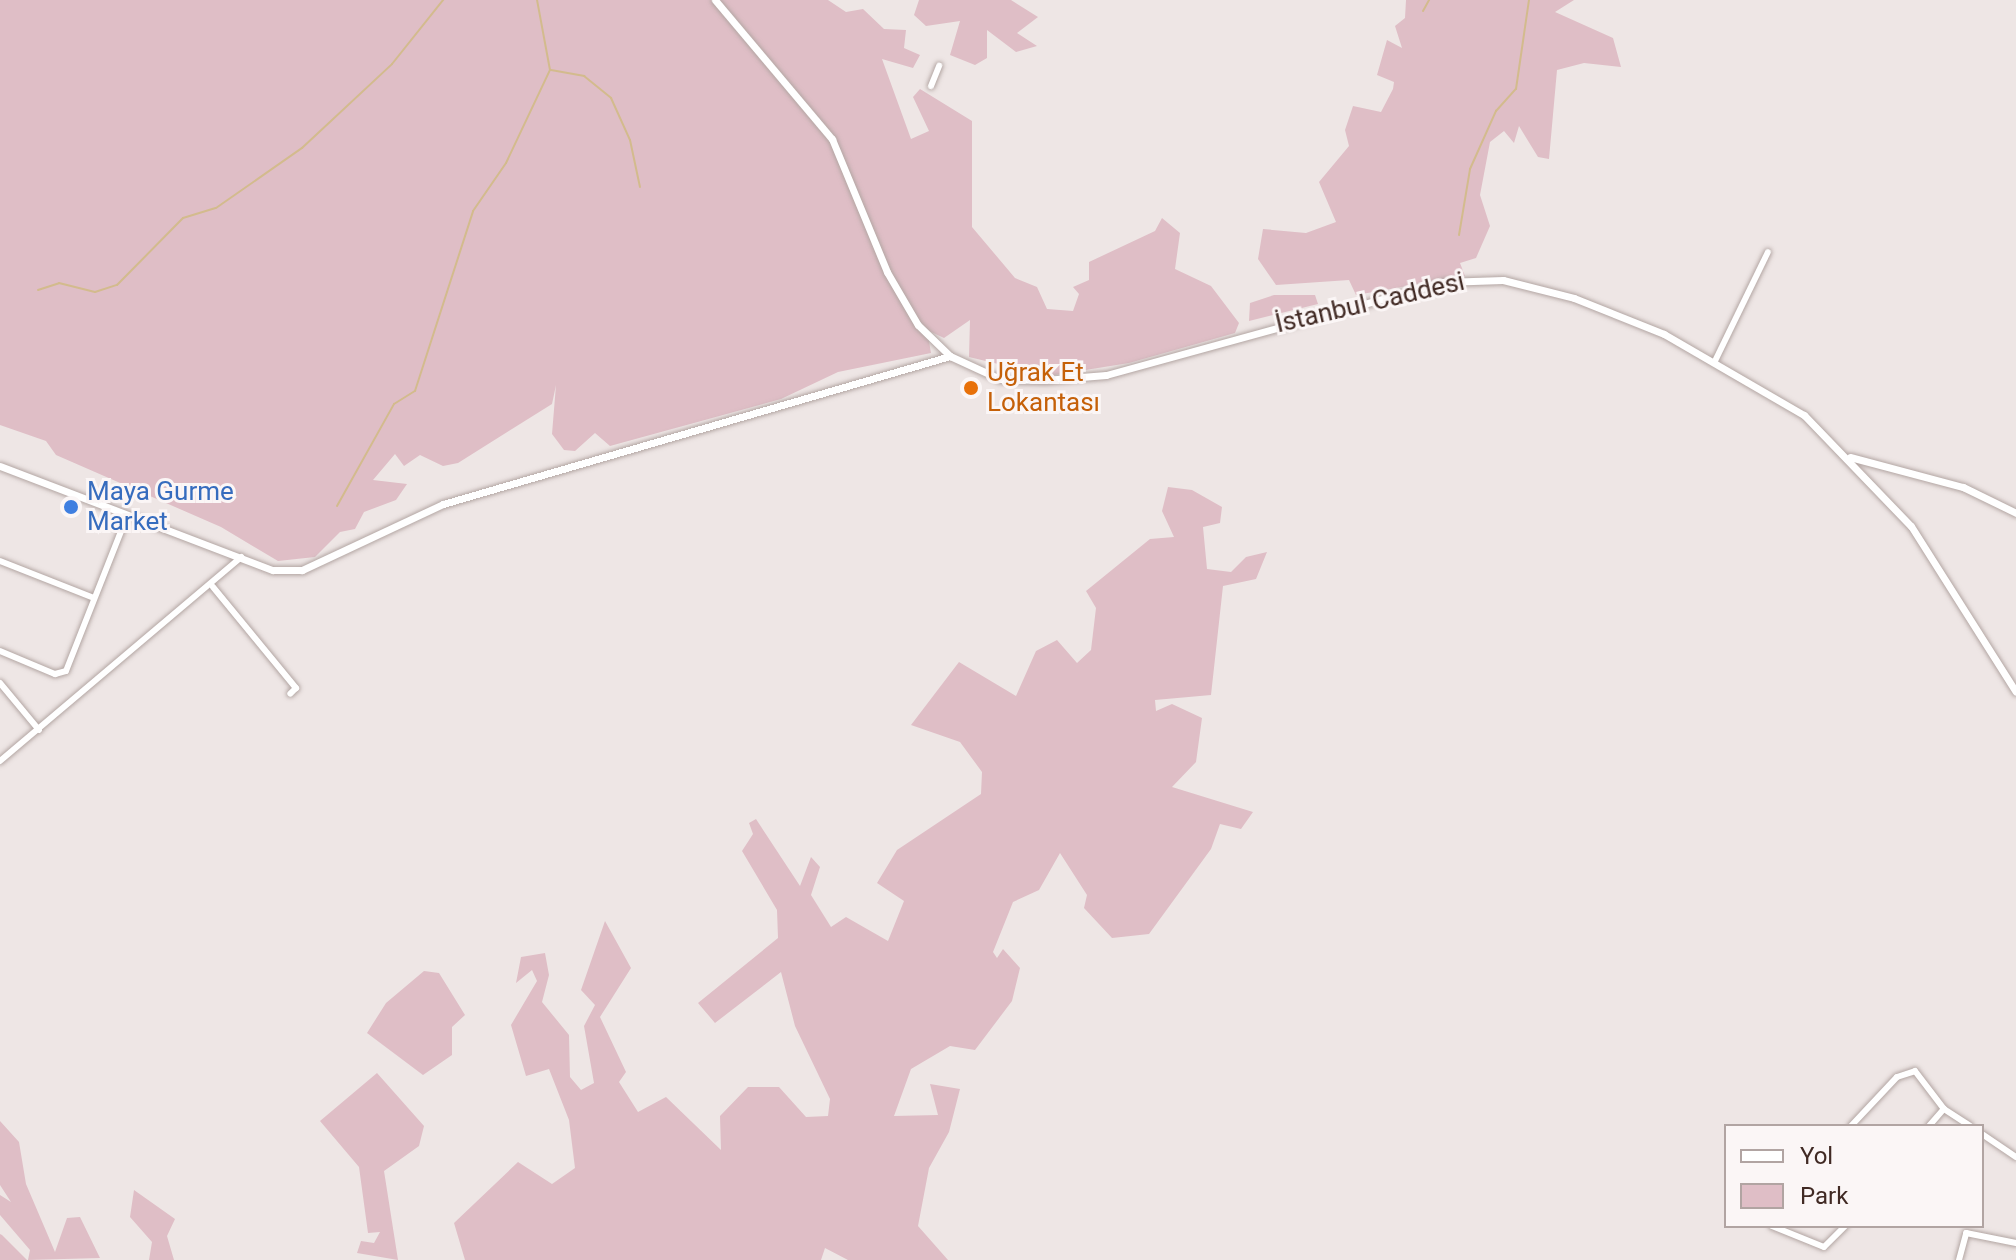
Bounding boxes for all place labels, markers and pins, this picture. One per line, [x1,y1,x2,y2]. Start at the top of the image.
place label: Uğrak Et Lokantası [987,357,1100,418]
marker: Uğrak Et Lokantası [962,379,980,397]
place label: Maya Gurme Market [87,476,234,538]
marker: Maya Gurme Market [62,498,80,516]

